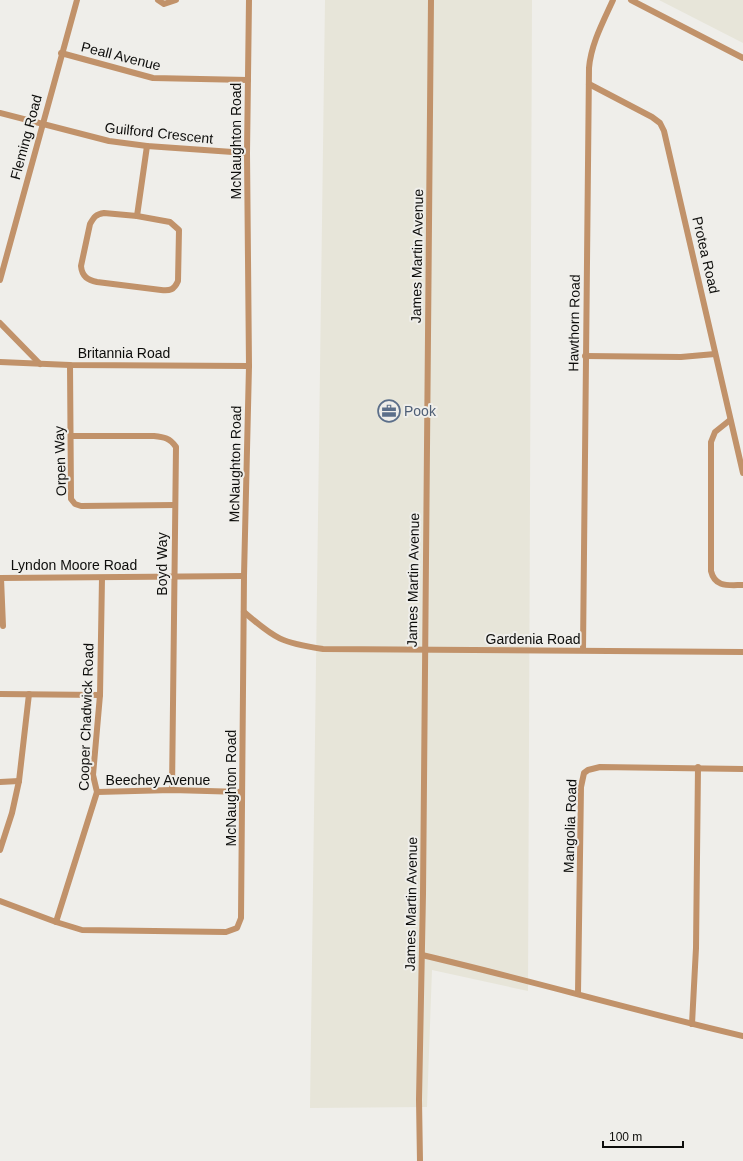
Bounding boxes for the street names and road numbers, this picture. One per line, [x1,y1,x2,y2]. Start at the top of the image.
street label: Peall Avenue [80,38,163,74]
street label: McNaughton Road [228,83,244,199]
street label: Fleming Road [7,93,45,181]
street label: Guilford Crescent [104,119,214,147]
street label: James Martin Avenue [408,188,426,323]
street label: Protea Road [689,215,723,295]
street label: Hawthorn Road [565,274,583,372]
street label: Britannia Road [78,345,170,361]
street label: McNaughton Road [226,405,244,523]
street label: Orpen Way [51,426,69,496]
street label: James Martin Avenue [404,512,422,647]
street label: Boyd Way [154,532,170,596]
street label: Lyndon Moore Road [11,557,137,573]
street label: Gardenia Road [486,631,580,647]
street label: Cooper Chadwick Road [75,643,97,791]
street label: McNaughton Road [223,730,239,846]
street label: Beechey Avenue [106,772,211,788]
street label: Mangolia Road [560,779,580,873]
street label: James Martin Avenue [402,836,420,971]

